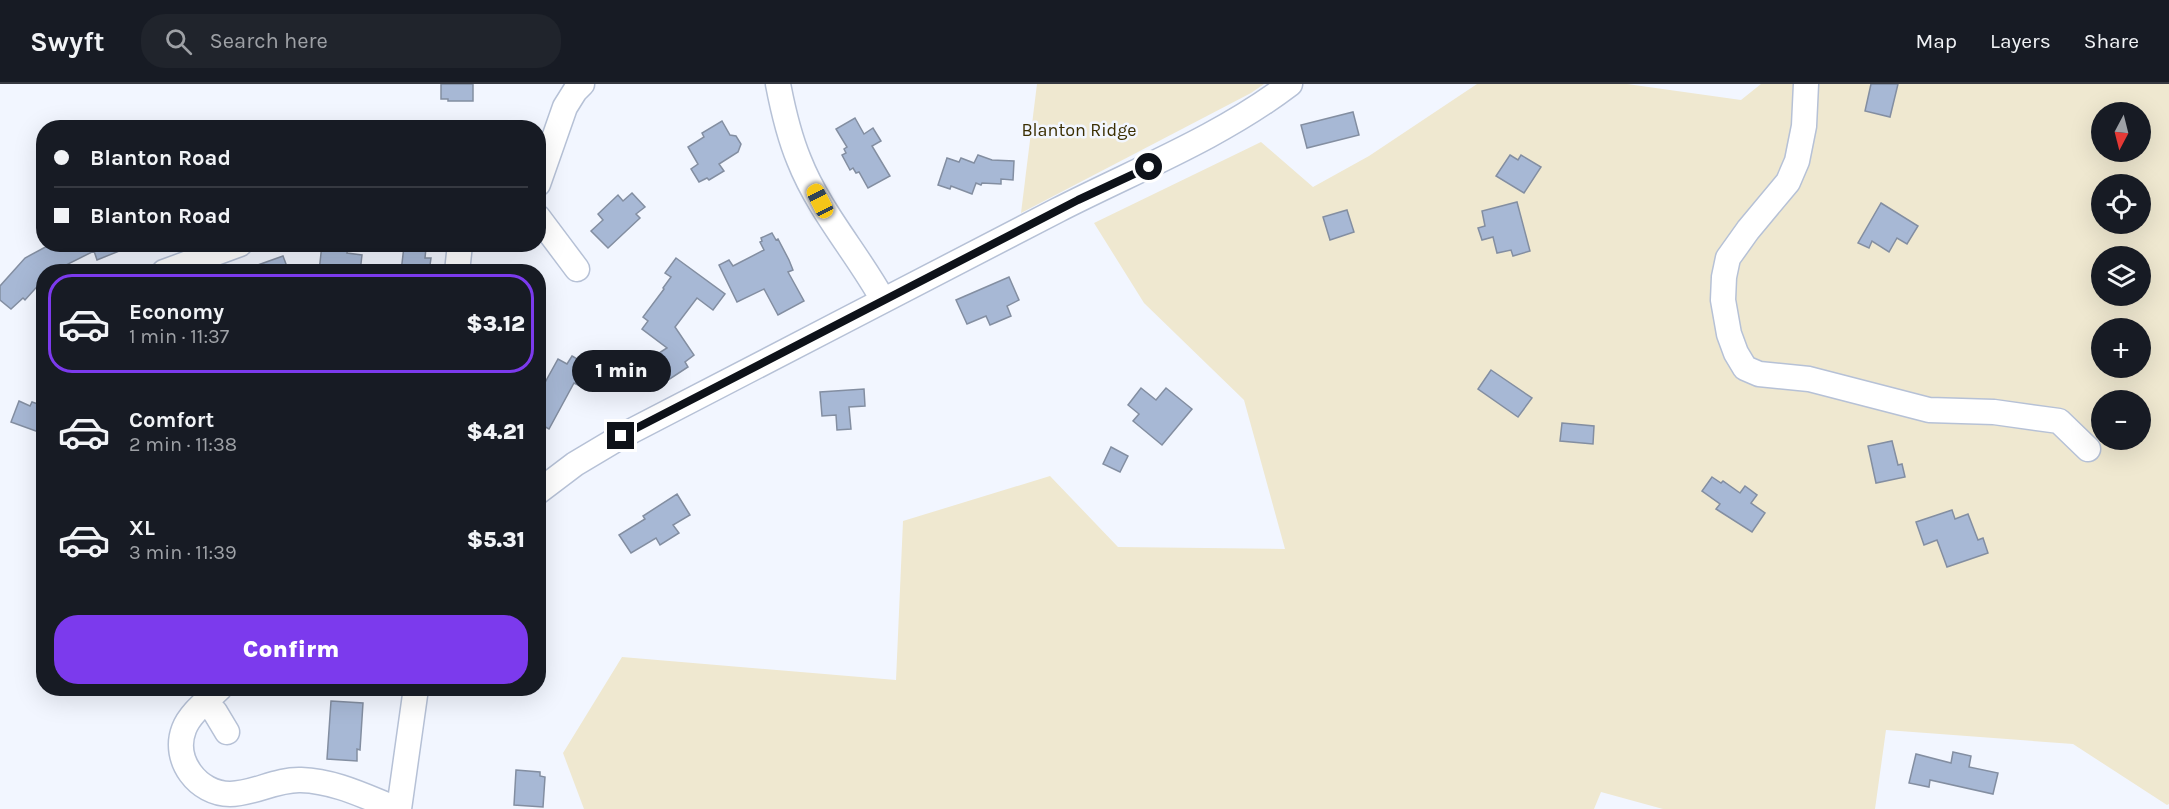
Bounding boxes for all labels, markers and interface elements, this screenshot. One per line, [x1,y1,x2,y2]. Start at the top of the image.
search box [141,14,561,68]
text: Swyft [30,25,105,58]
icon: search [162,25,195,58]
text: Search here [210,28,328,54]
text: Map [1915,29,1957,53]
text: Layers [1990,29,2051,53]
text: Share [2084,29,2139,53]
north arrow [2091,102,2151,162]
map controls [2091,102,2151,450]
park label: Blanton Ridge [1021,119,1137,141]
text: Blanton Road [90,145,231,171]
route start [1135,153,1162,180]
button: locate [2091,174,2151,234]
car [804,181,836,221]
text: Blanton Road [90,203,231,229]
button: layers [2091,246,2151,306]
icon: car [57,297,111,351]
text: Economy [129,299,224,325]
text: $3.12 [466,311,525,337]
button: + [2091,318,2151,378]
text: 1 min · 11:37 [129,325,229,348]
callout: 1 min [572,349,670,391]
text: 1 min [595,359,648,382]
button: − [2091,390,2151,450]
icon: car [57,405,111,459]
text: Comfort [129,407,214,433]
text: $4.21 [467,419,525,445]
route end [607,422,634,449]
text: 2 min · 11:38 [129,433,237,456]
icon: car [57,513,111,567]
text: XL [129,515,155,541]
text: $5.31 [467,527,525,553]
text: 3 min · 11:39 [129,541,237,564]
button: Confirm [54,615,528,684]

